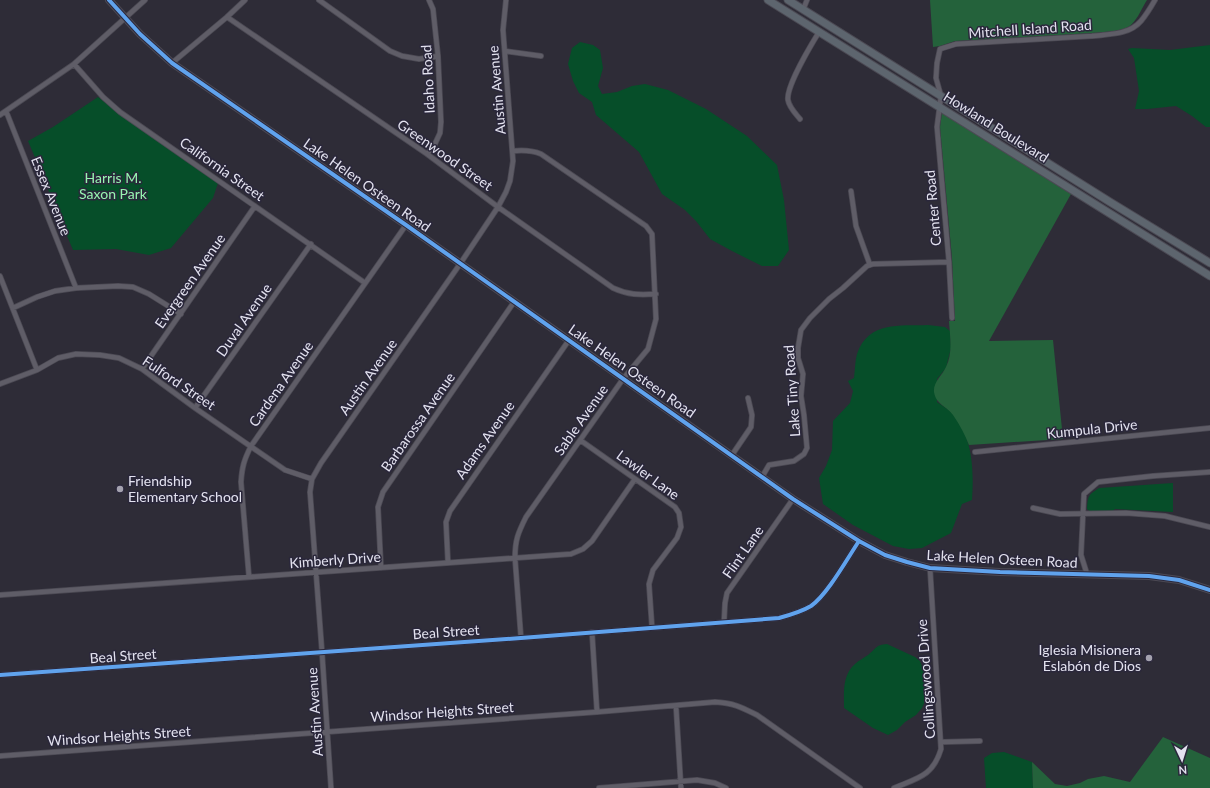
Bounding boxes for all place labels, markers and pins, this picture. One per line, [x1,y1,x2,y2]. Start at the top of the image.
place label: Friendship Elementary School [128,472,242,505]
marker: Friendship Elementary School [115,484,125,494]
place label: Iglesia Misionera Eslabón de Dios [1039,641,1141,674]
marker: Iglesia Misionera Eslabón de Dios [1144,653,1154,663]

